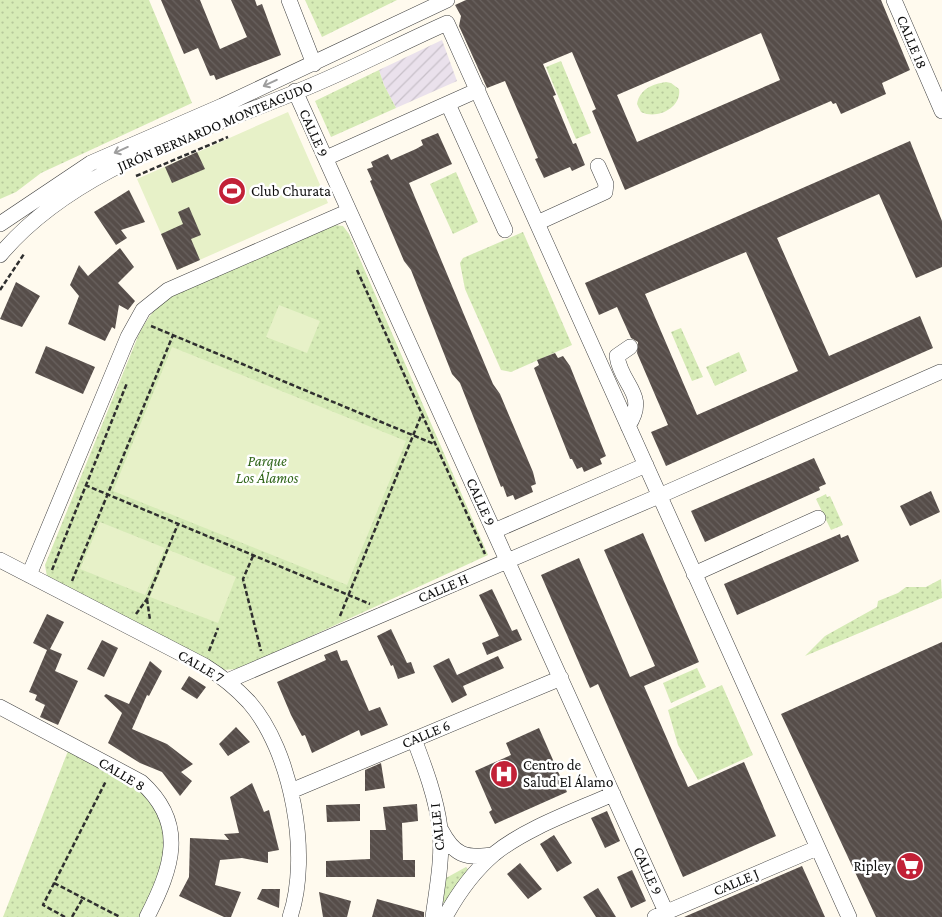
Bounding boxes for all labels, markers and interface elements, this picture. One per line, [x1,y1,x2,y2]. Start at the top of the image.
street label: CALLE 18 [894,13,930,71]
street label: JIRÓN BERNARDO MONTEAGUDO [113,78,315,176]
one-way arrow [263,79,278,89]
street label: CALLE 9 [296,107,332,159]
one-way arrow [114,145,129,155]
sports icon: Club Churata [217,176,247,206]
place label: Club Churata [251,183,331,199]
park label: Parque Los Álamos [236,453,299,486]
street label: CALLE 9 [463,476,499,528]
street label: CALLE H [415,570,471,606]
street label: CALLE 7 [175,647,227,685]
street label: CALLE 6 [400,717,452,751]
street label: CALLE 8 [96,754,148,794]
place label: Centro de Salud El Álamo [523,757,613,790]
hospital icon: Centro de Salud El Álamo [489,759,519,789]
street label: CALLE I [427,802,447,852]
street label: CALLE 9 [630,845,666,897]
supermarket icon: Ripley [895,851,925,881]
place label: Ripley [853,858,891,875]
street label: CALLE J [711,865,761,900]

